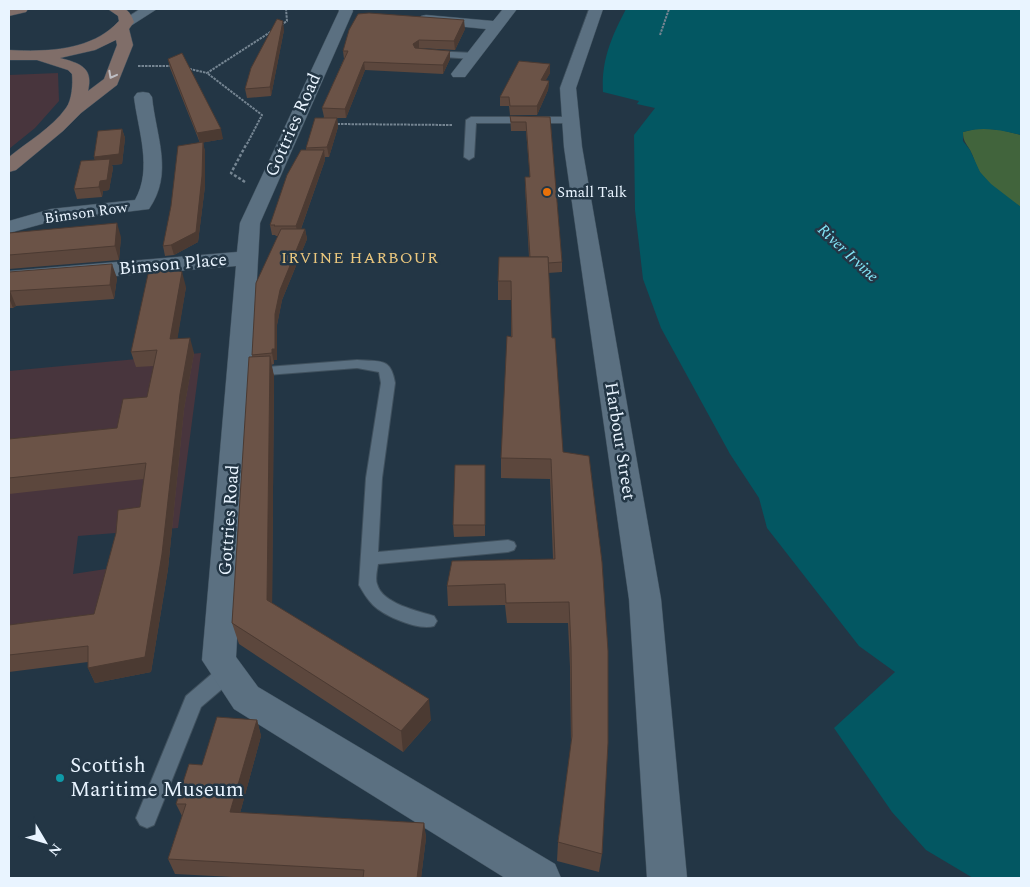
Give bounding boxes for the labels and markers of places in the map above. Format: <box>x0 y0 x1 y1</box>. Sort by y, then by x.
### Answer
place label: Small Talk <box>557 181 627 204</box>
marker: Small Talk <box>541 186 553 198</box>
place label: Scottish Maritime Museum <box>70 750 244 806</box>
marker: Scottish Maritime Museum <box>54 772 66 784</box>

